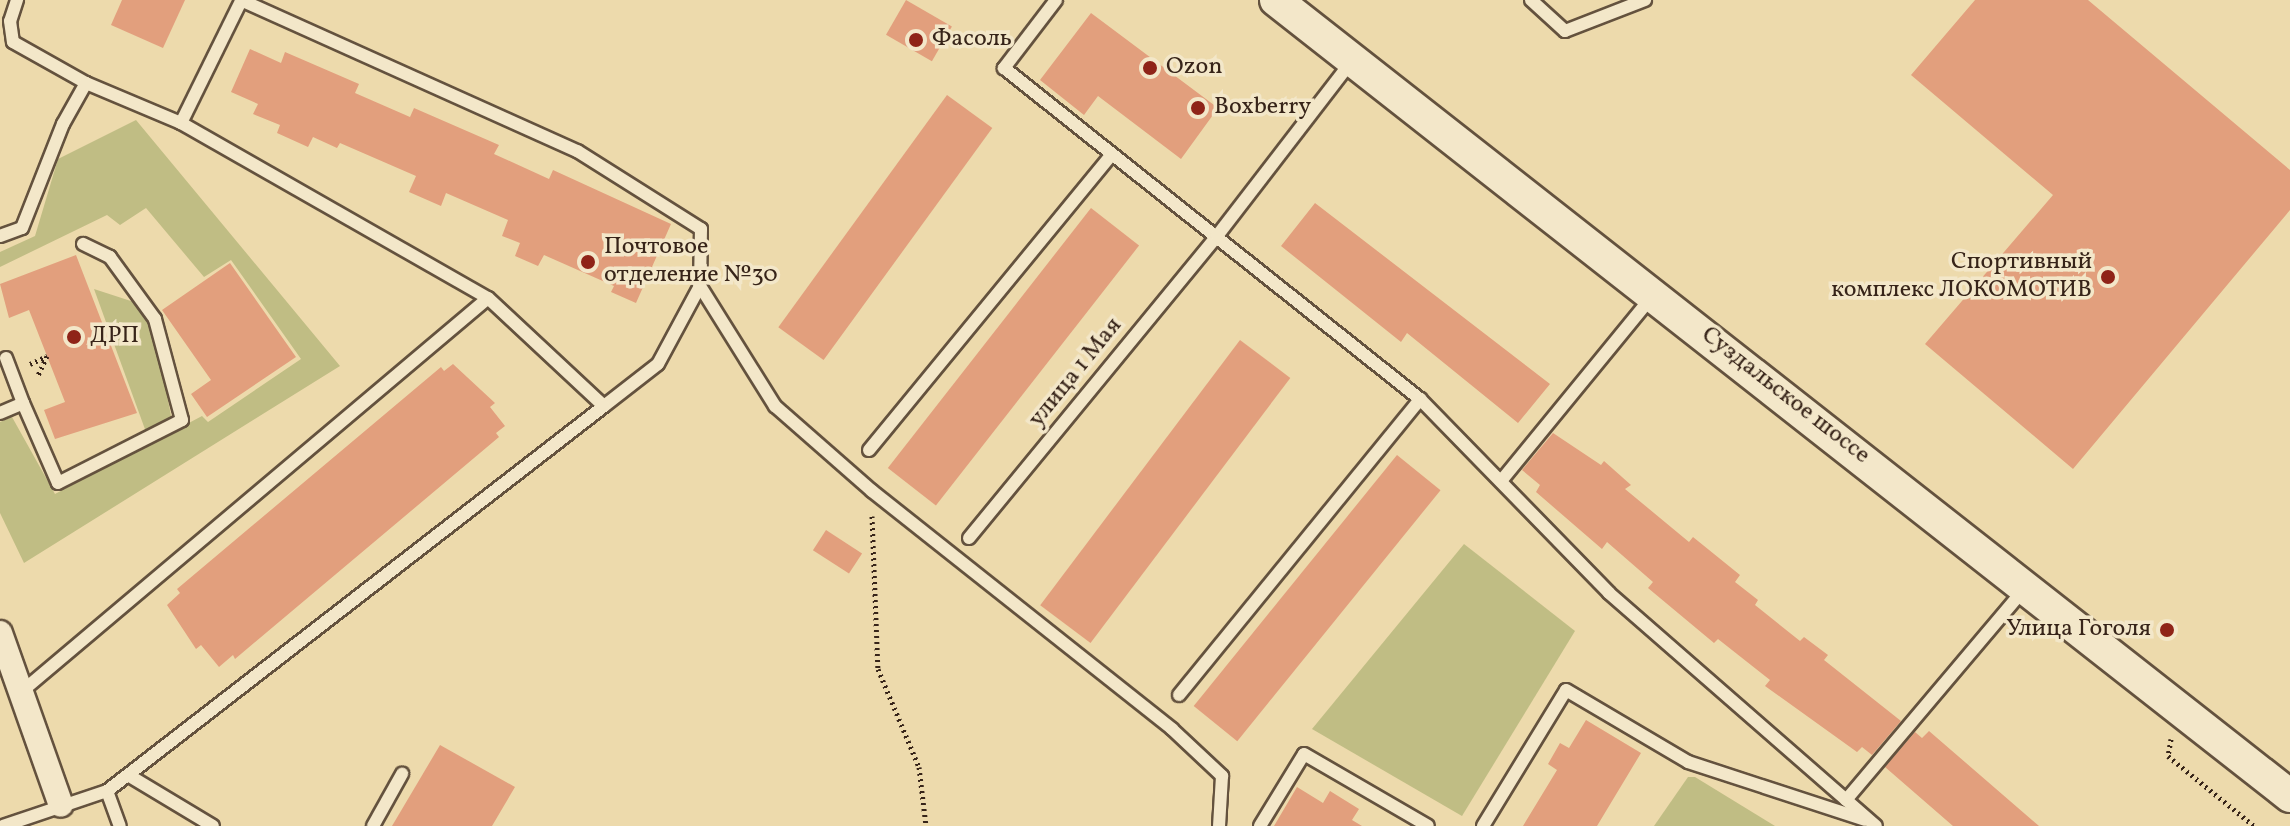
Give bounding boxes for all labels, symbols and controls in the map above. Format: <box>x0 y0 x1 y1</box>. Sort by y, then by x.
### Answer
place label: Фасоль <box>932 26 1012 54</box>
marker: Фасоль <box>907 31 925 49</box>
place label: Ozon <box>1166 54 1223 82</box>
marker: Ozon <box>1141 59 1159 77</box>
place label: Boxberry <box>1214 94 1311 122</box>
marker: Boxberry <box>1189 99 1207 117</box>
place label: Почтовое отделение №30 <box>604 234 778 290</box>
place label: Спортивный комплекс ЛОКОМОТИВ <box>1831 249 2092 305</box>
marker: Почтовое отделение №30 <box>579 253 597 271</box>
marker: Спортивный комплекс ЛОКОМОТИВ <box>2099 268 2117 286</box>
street label: улица 1 Мая <box>1023 312 1129 434</box>
street label: Суздальское шоссе <box>1695 321 1875 471</box>
place label: ДРП <box>90 323 139 351</box>
marker: ДРП <box>65 328 83 346</box>
place label: Улица Гоголя <box>2006 616 2151 644</box>
marker: Улица Гоголя <box>2158 621 2176 639</box>

